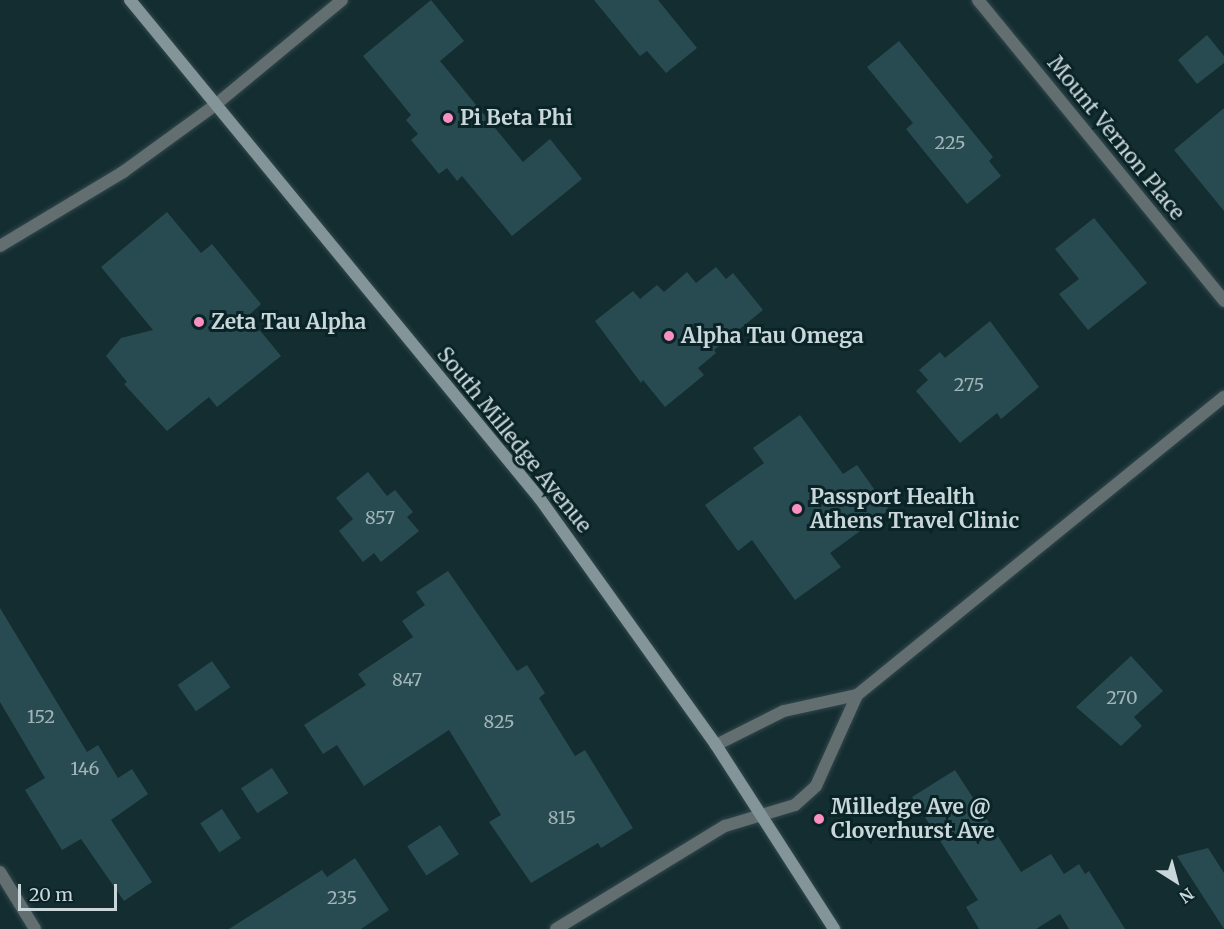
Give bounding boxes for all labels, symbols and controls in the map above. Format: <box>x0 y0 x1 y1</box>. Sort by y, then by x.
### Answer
street label: Mount Vernon Place <box>1042 51 1190 225</box>
place label: Pi Beta Phi <box>460 105 573 131</box>
marker: Pi Beta Phi <box>441 111 455 125</box>
house number: 225 <box>935 132 965 154</box>
place label: Zeta Tau Alpha <box>211 309 366 335</box>
marker: Zeta Tau Alpha <box>192 315 206 329</box>
place label: Alpha Tau Omega <box>681 323 864 349</box>
marker: Alpha Tau Omega <box>662 329 676 343</box>
street label: South Milledge Avenue <box>431 342 597 538</box>
house number: 275 <box>954 374 984 396</box>
place label: Passport Health Athens Travel Clinic <box>810 484 1019 534</box>
marker: Passport Health Athens Travel Clinic <box>788 500 806 518</box>
house number: 857 <box>365 507 395 529</box>
house number: 847 <box>392 669 422 691</box>
house number: 270 <box>1106 687 1138 709</box>
house number: 152 <box>27 706 55 728</box>
house number: 825 <box>484 711 514 733</box>
house number: 146 <box>71 758 99 780</box>
place label: Milledge Ave @ Cloverhurst Ave <box>831 794 995 844</box>
house number: 815 <box>548 807 576 829</box>
marker: Milledge Ave @ Cloverhurst Ave <box>812 812 826 826</box>
north arrow <box>1146 851 1206 911</box>
scale bar <box>21 872 120 910</box>
text: 20 m <box>29 883 73 906</box>
text: N <box>1176 884 1198 907</box>
house number: 235 <box>327 887 357 909</box>

